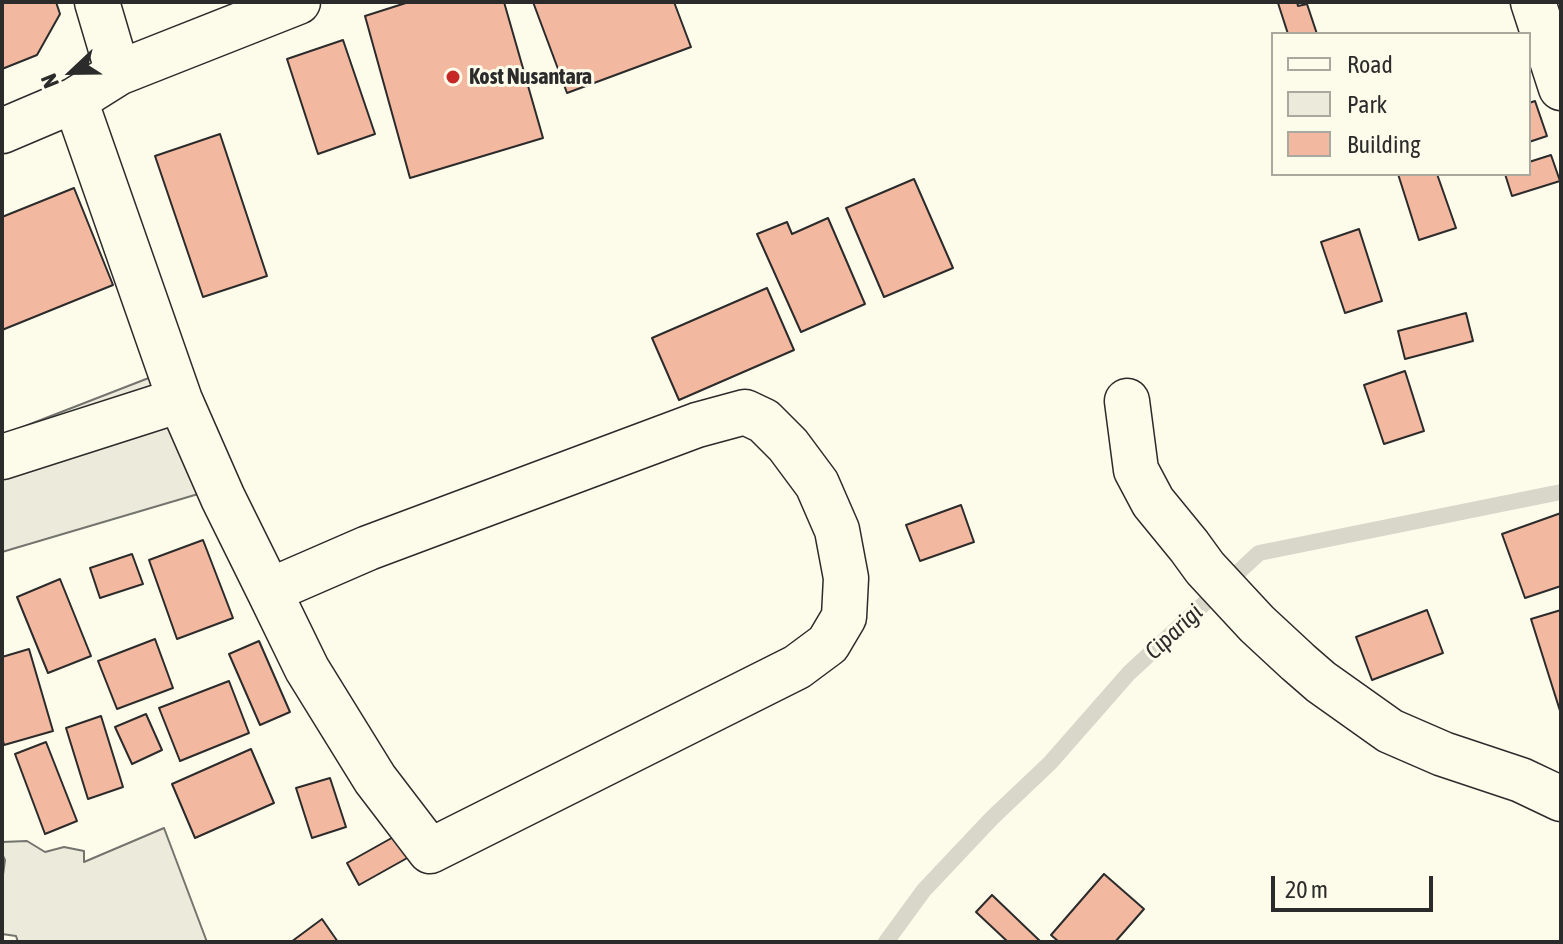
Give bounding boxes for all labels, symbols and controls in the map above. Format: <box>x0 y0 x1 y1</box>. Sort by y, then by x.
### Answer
north arrow <box>32 32 112 112</box>
legend <box>1271 32 1531 176</box>
text: Road <box>1347 51 1393 78</box>
place label: Kost Nusantara <box>469 64 592 90</box>
marker: Kost Nusantara <box>444 68 462 86</box>
text: N <box>35 70 64 92</box>
text: Park <box>1347 91 1387 118</box>
text: Building <box>1347 131 1420 158</box>
water label: Ciparigi <box>1139 598 1209 666</box>
scale bar <box>1275 860 1437 910</box>
text: 20 m <box>1285 876 1328 903</box>

